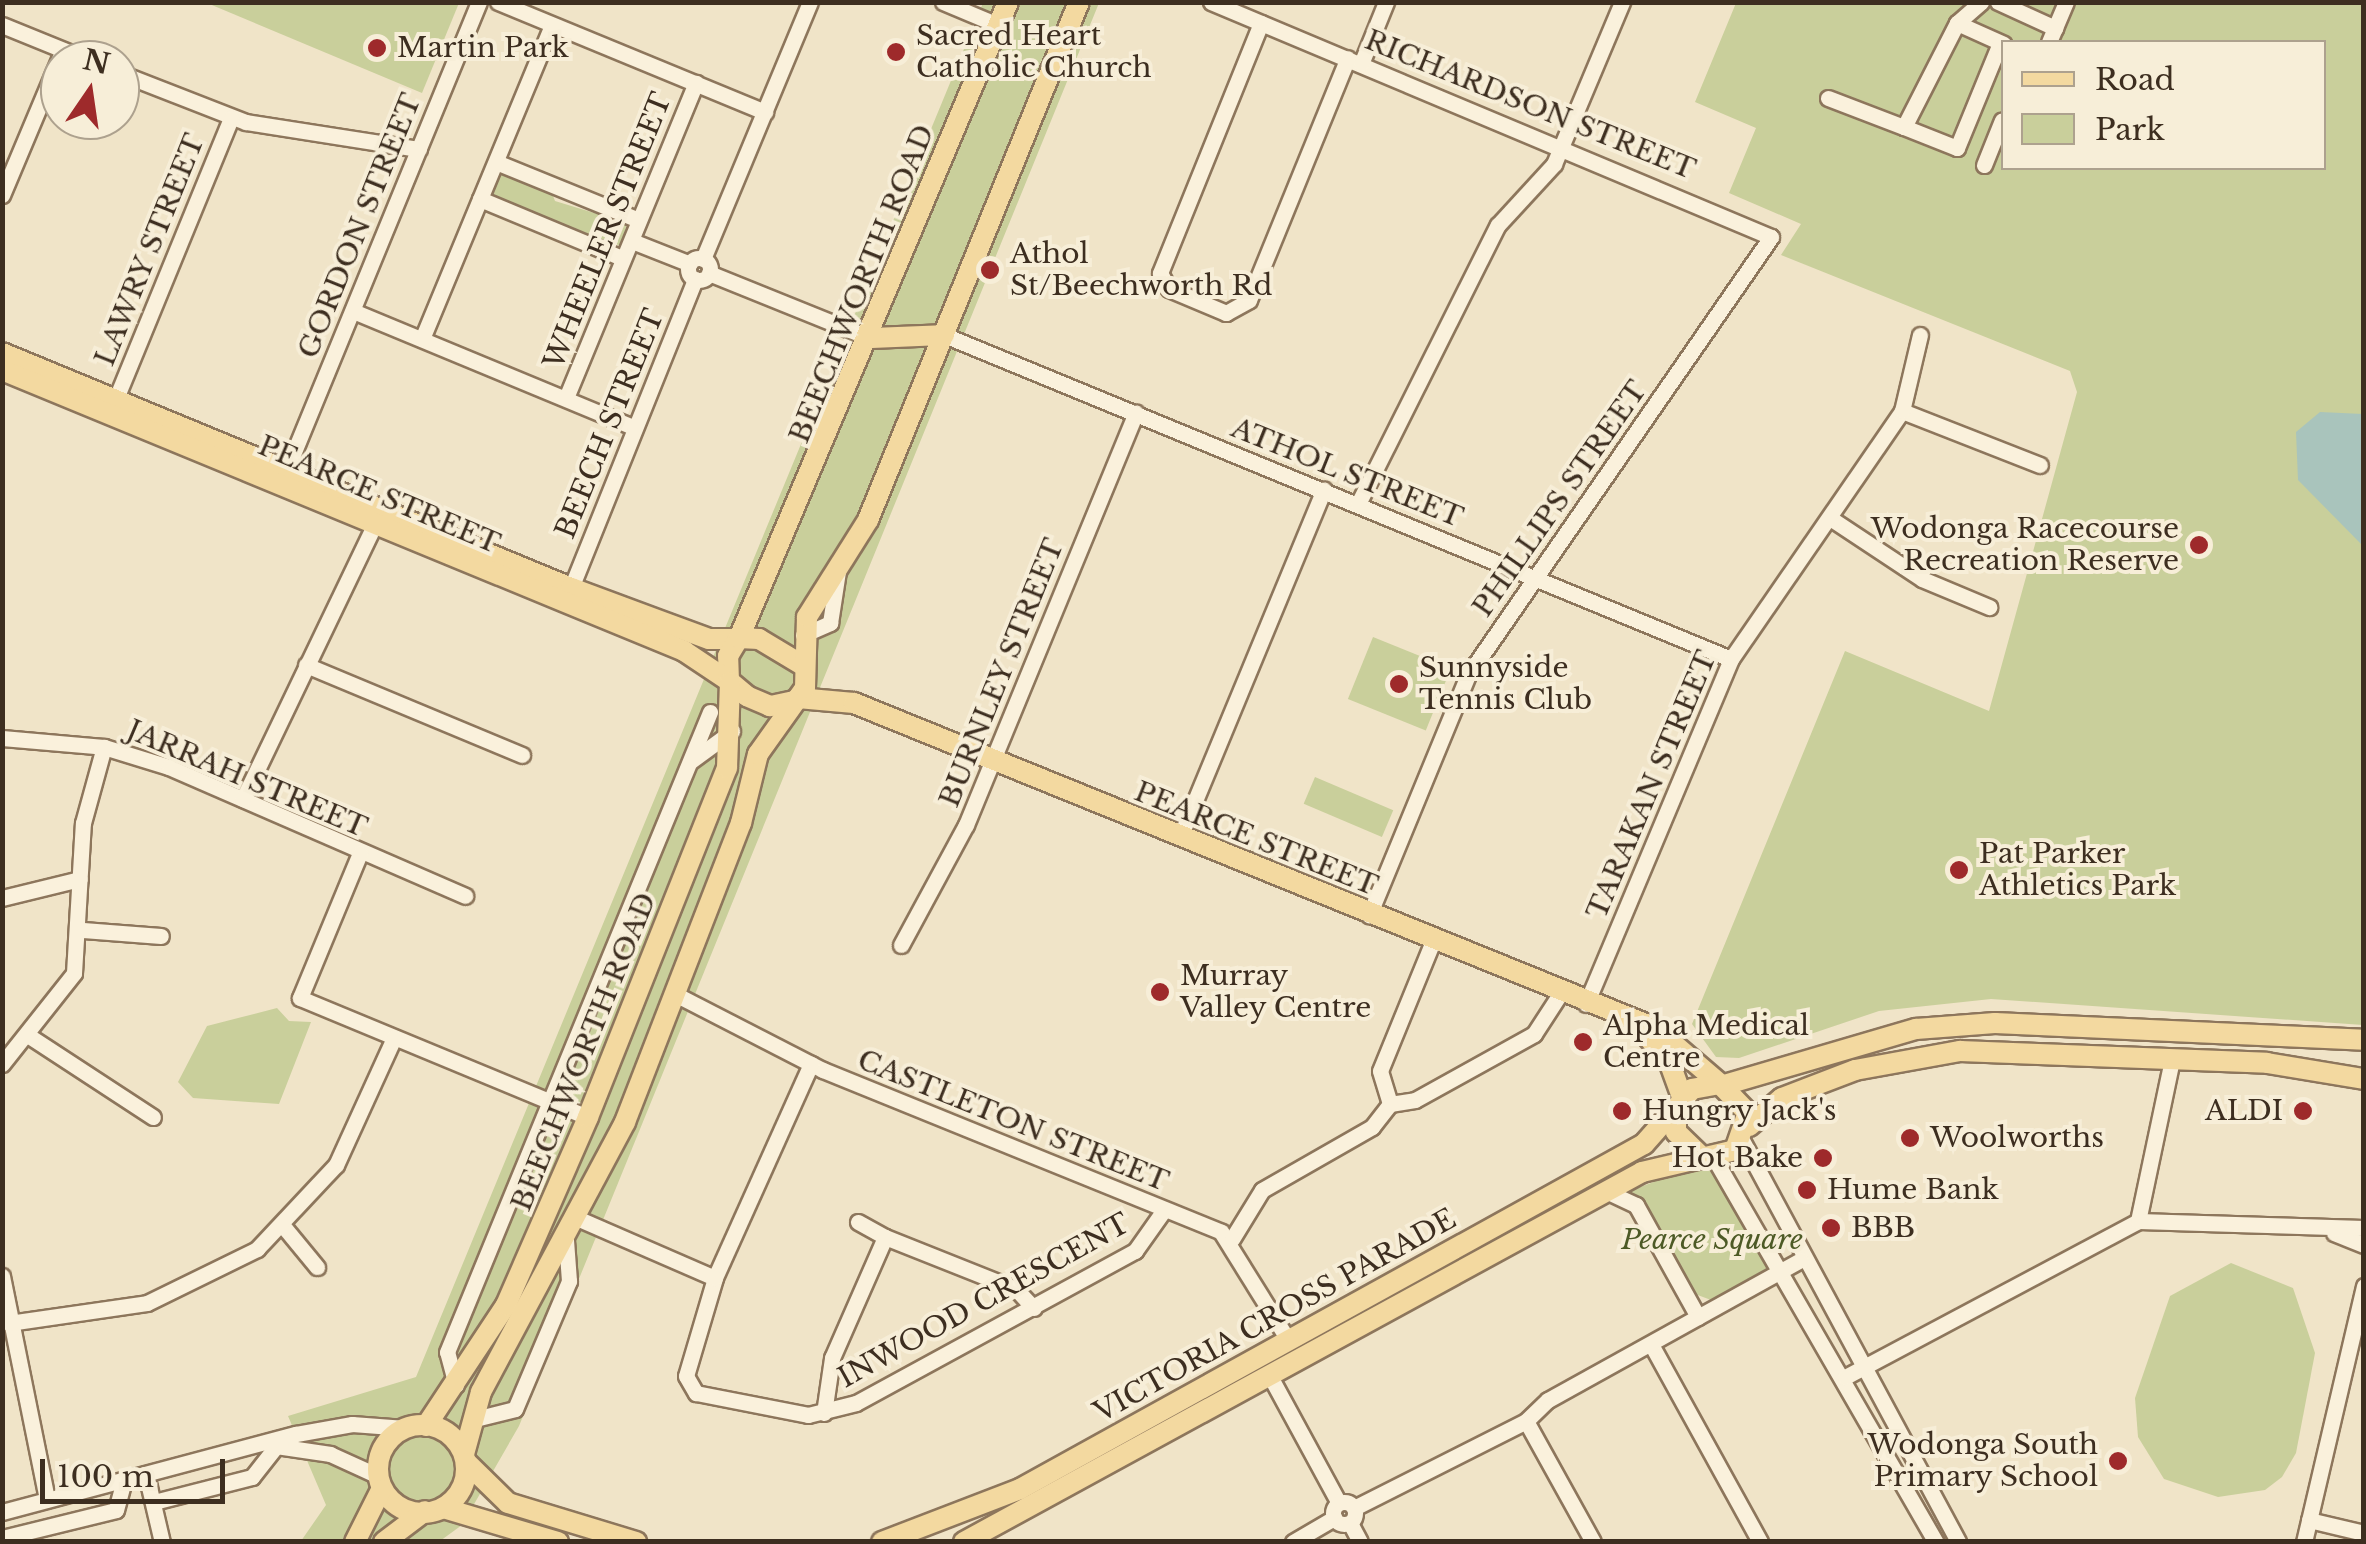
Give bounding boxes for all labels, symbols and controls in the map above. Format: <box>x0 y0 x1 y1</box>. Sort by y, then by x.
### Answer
place label: Sacred Heart Catholic Church <box>916 19 1152 85</box>
street label: RICHARDSON STREET <box>1360 23 1700 187</box>
place label: Martin Park <box>397 31 569 65</box>
marker: Martin Park <box>366 37 388 59</box>
north arrow <box>40 40 140 140</box>
legend <box>2001 40 2326 170</box>
marker: Sacred Heart Catholic Church <box>885 41 907 63</box>
text: N <box>80 42 113 82</box>
text: Road <box>2095 61 2175 98</box>
street label: WHEELER STREET <box>537 88 679 374</box>
street label: GORDON STREET <box>292 89 428 363</box>
text: Park <box>2095 111 2165 148</box>
street label: BEECHWORTH ROAD <box>783 120 941 448</box>
street label: LAWRY STREET <box>88 129 212 371</box>
place label: Athol St/Beechworth Rd <box>1010 237 1272 303</box>
marker: Athol St/Beechworth Rd <box>979 259 1001 281</box>
street label: BEECH STREET <box>549 305 671 543</box>
street label: PHILLIPS STREET <box>1466 375 1654 623</box>
street label: ATHOL STREET <box>1226 411 1468 535</box>
street label: PEARCE STREET <box>253 429 505 561</box>
place label: Wodonga Racecourse Recreation Reserve <box>1870 512 2179 578</box>
street label: BURNLEY STREET <box>933 533 1071 813</box>
marker: Wodonga Racecourse Recreation Reserve <box>2188 534 2210 556</box>
street label: TARAKAN STREET <box>1580 646 1724 924</box>
place label: Sunnyside Tennis Club <box>1419 651 1592 717</box>
marker: Sunnyside Tennis Club <box>1388 673 1410 695</box>
street label: JARRAH STREET <box>122 713 372 845</box>
street label: PEARCE STREET <box>1130 775 1382 903</box>
place label: Pat Parker Athletics Park <box>1979 837 2176 903</box>
marker: Pat Parker Athletics Park <box>1948 859 1970 881</box>
street label: BEECHWORTH ROAD <box>505 888 663 1216</box>
place label: Murray Valley Centre <box>1180 959 1372 1025</box>
marker: Murray Valley Centre <box>1149 981 1171 1003</box>
place label: Alpha Medical Centre <box>1603 1009 1809 1075</box>
marker: Alpha Medical Centre <box>1572 1031 1594 1053</box>
street label: CASTLETON STREET <box>853 1043 1173 1199</box>
place label: Hungry Jack's <box>1642 1094 1837 1128</box>
place label: ALDI <box>2205 1094 2283 1128</box>
marker: Hungry Jack's <box>1611 1100 1633 1122</box>
marker: ALDI <box>2292 1100 2314 1122</box>
place label: Woolworths <box>1930 1121 2104 1155</box>
marker: Woolworths <box>1899 1127 1921 1149</box>
place label: Hot Bake <box>1672 1141 1803 1175</box>
marker: Hot Bake <box>1812 1147 1834 1169</box>
place label: Hume Bank <box>1827 1173 1999 1207</box>
marker: Hume Bank <box>1796 1179 1818 1201</box>
street label: VICTORIA CROSS PARADE <box>1088 1202 1462 1430</box>
street label: INWOOD CRESCENT <box>832 1207 1136 1395</box>
place label: BBB <box>1851 1211 1915 1245</box>
marker: BBB <box>1820 1217 1842 1239</box>
park label: Pearce Square <box>1621 1223 1803 1257</box>
place label: Wodonga South Primary School <box>1867 1428 2098 1494</box>
scale bar <box>45 1439 230 1501</box>
marker: Wodonga South Primary School <box>2107 1450 2129 1472</box>
text: 100 m <box>57 1458 154 1495</box>

